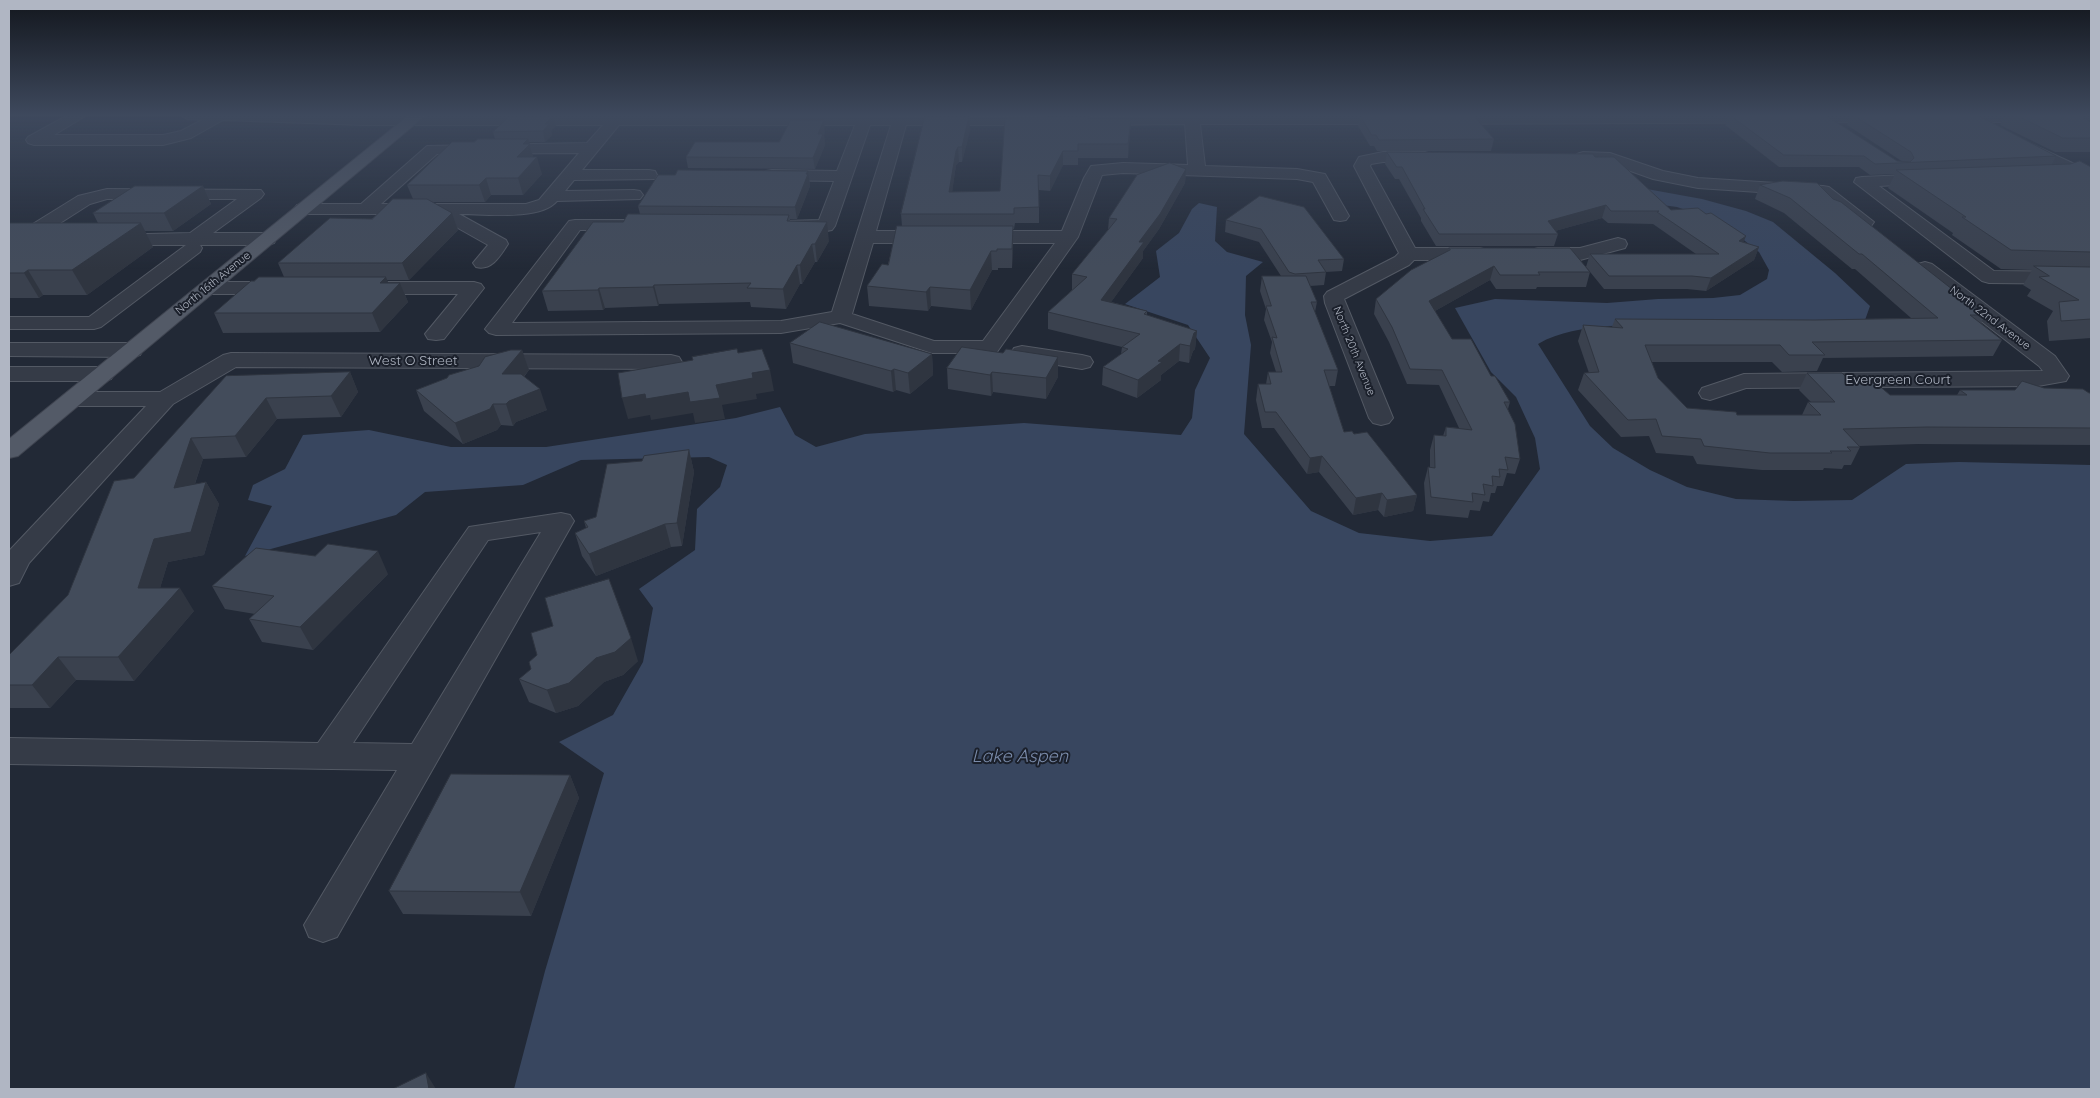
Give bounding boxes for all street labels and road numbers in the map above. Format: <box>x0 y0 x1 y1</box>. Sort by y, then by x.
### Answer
street label: North 16th Avenue <box>173 249 253 317</box>
street label: North 22nd Avenue <box>1947 283 2033 353</box>
street label: North 20th Avenue <box>1330 304 1378 398</box>
street label: West O Street <box>368 353 458 369</box>
street label: Evergreen Court <box>1845 372 1951 388</box>

